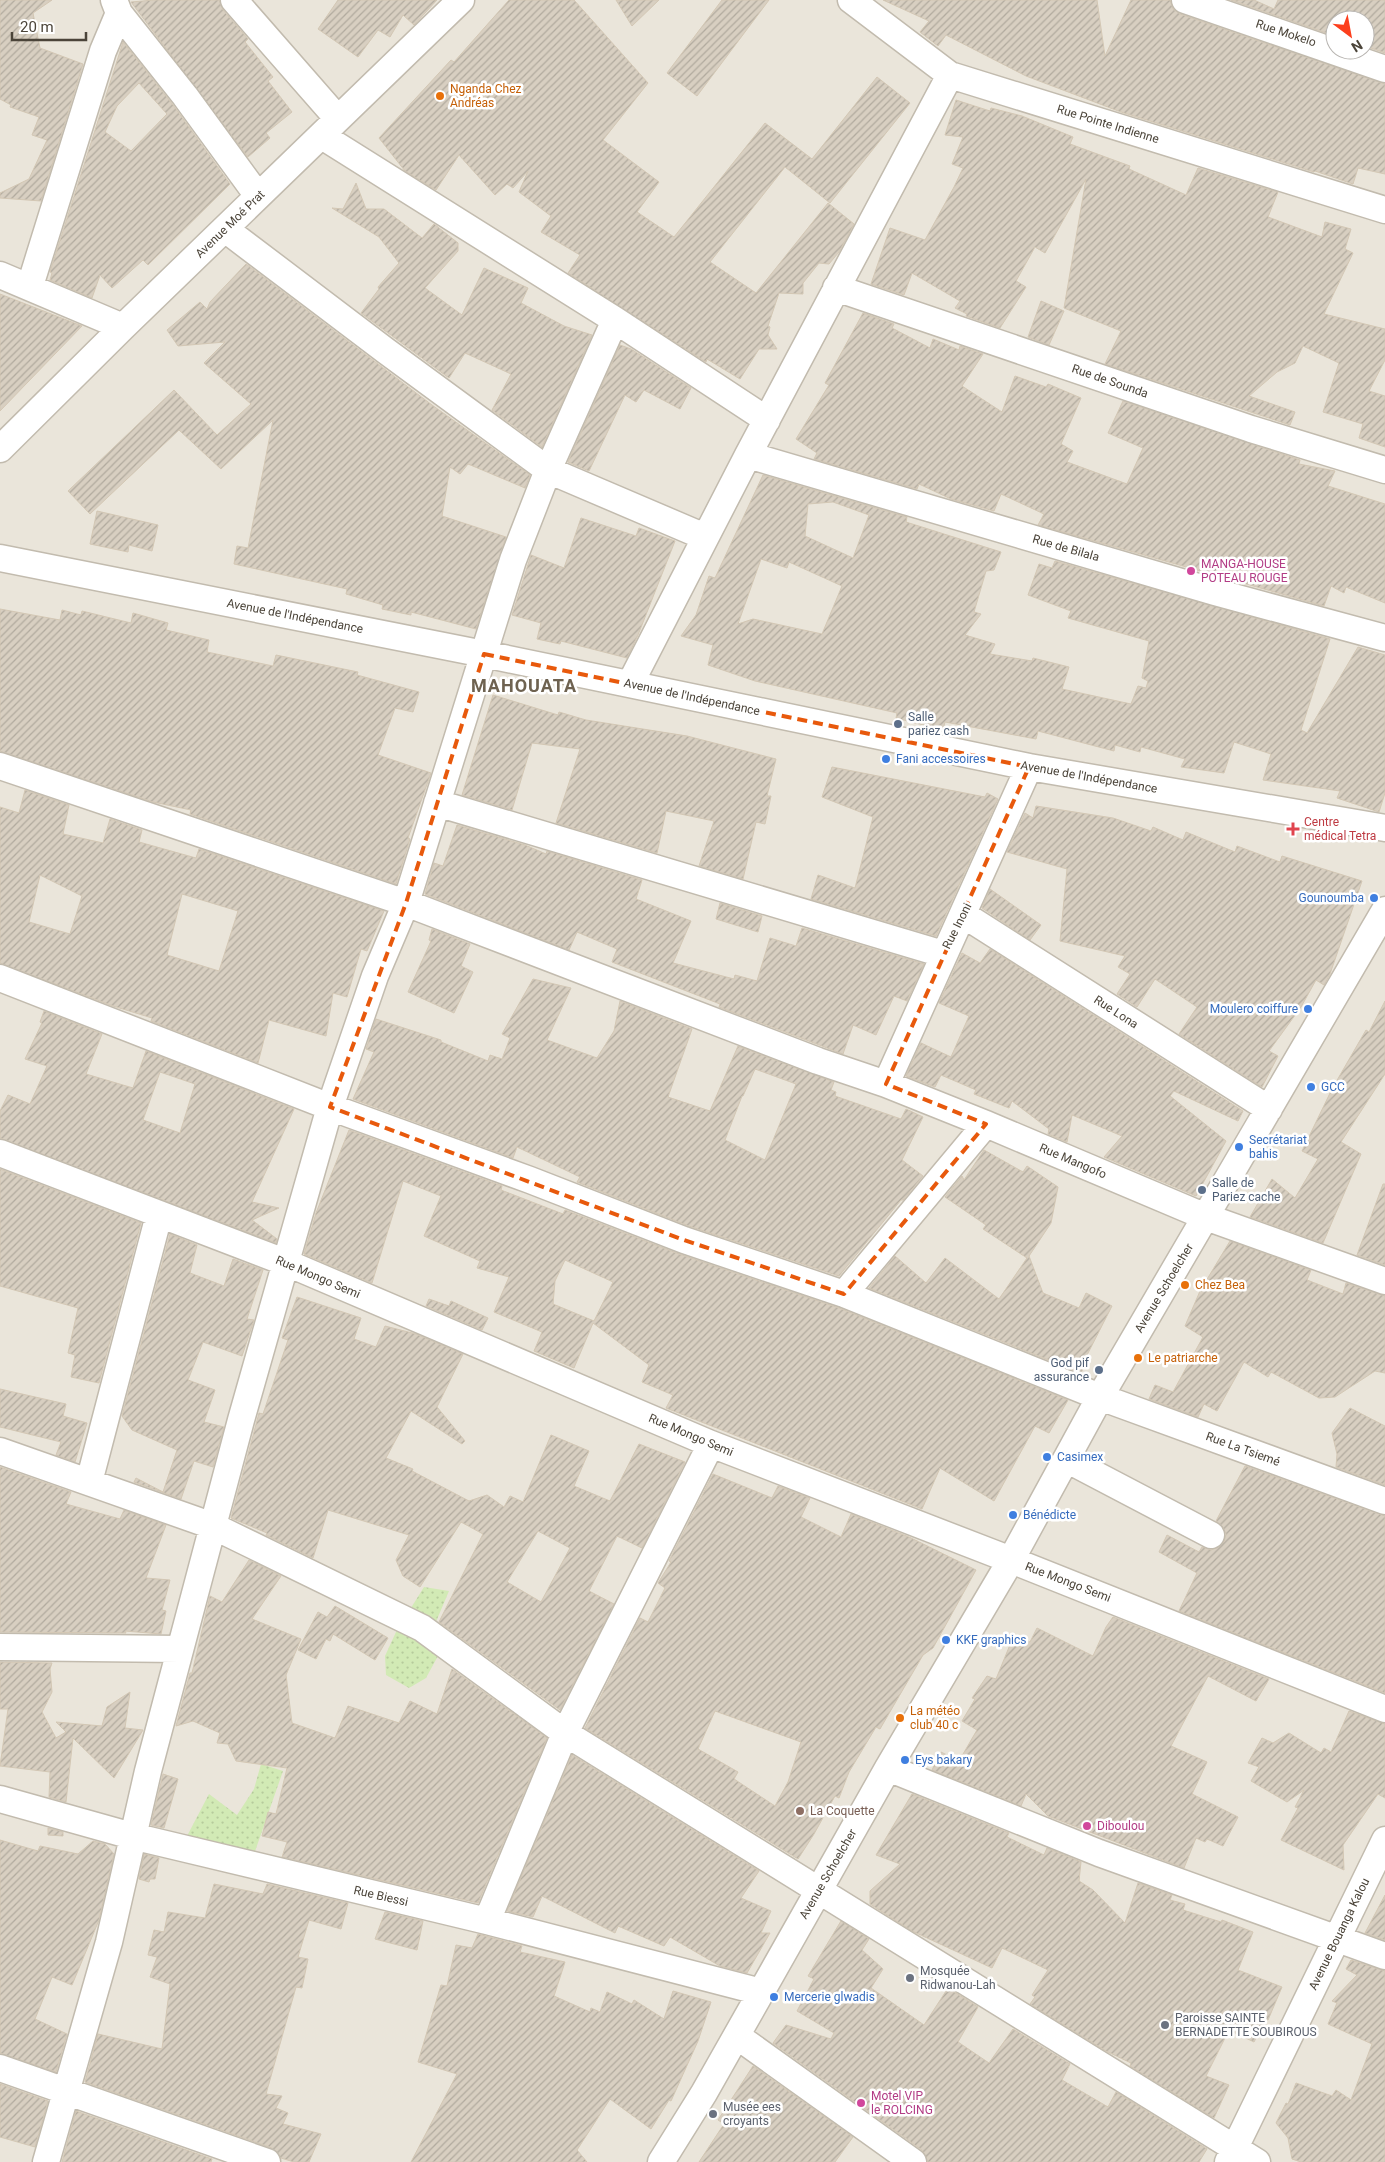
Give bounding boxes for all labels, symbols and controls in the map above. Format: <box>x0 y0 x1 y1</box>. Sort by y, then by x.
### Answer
scale bar <box>12 10 86 42</box>
north arrow <box>1325 10 1375 60</box>
street label: Rue Mokelo <box>1254 17 1318 49</box>
text: 20 m <box>20 18 54 36</box>
text: N <box>1348 37 1365 55</box>
place label: Nganda Chez Andréas <box>450 82 522 110</box>
marker: Nganda Chez Andréas <box>434 90 446 102</box>
street label: Rue Pointe Indienne <box>1055 102 1161 146</box>
street label: Avenue Moé Prat <box>193 187 268 261</box>
street label: Rue de Sounda <box>1070 361 1150 401</box>
street label: Rue de Bilala <box>1031 532 1101 564</box>
place label: MANGA-HOUSE POTEAU ROUGE <box>1201 557 1288 585</box>
marker: MANGA-HOUSE POTEAU ROUGE <box>1185 565 1197 577</box>
street label: Avenue de l'Indépendance <box>226 596 364 636</box>
district label: MAHOUATA <box>471 675 577 696</box>
street label: Avenue de l'Indépendance <box>623 676 761 718</box>
place label: Salle pariez cash <box>908 710 969 738</box>
marker: Salle pariez cash <box>892 718 904 730</box>
place label: Fani accessoires <box>896 752 986 766</box>
marker: Fani accessoires <box>880 753 892 765</box>
street label: Avenue de l'Indépendance <box>1020 758 1158 796</box>
place label: Centre médical Tetra <box>1304 815 1376 843</box>
marker: Centre médical Tetra <box>1286 822 1300 836</box>
place label: Gounoumba <box>1298 891 1364 905</box>
marker: Gounoumba <box>1368 892 1380 904</box>
street label: Rue Inoni <box>939 901 975 951</box>
street label: Rue Lona <box>1091 993 1141 1031</box>
place label: Moulero coiffure <box>1210 1002 1298 1016</box>
marker: Moulero coiffure <box>1302 1003 1314 1015</box>
place label: GCC <box>1321 1080 1345 1094</box>
marker: GCC <box>1305 1081 1317 1093</box>
place label: Secrétariat bahis <box>1249 1133 1307 1161</box>
street label: Rue Mangofo <box>1037 1141 1109 1181</box>
marker: Secrétariat bahis <box>1233 1141 1245 1153</box>
place label: Salle de Pariez cache <box>1212 1176 1280 1204</box>
marker: Salle de Pariez cache <box>1196 1184 1208 1196</box>
street label: Avenue Schoelcher <box>1132 1241 1196 1335</box>
street label: Rue Mongo Semi <box>273 1253 363 1301</box>
place label: Chez Bea <box>1195 1278 1245 1292</box>
marker: Chez Bea <box>1179 1279 1191 1291</box>
place label: Le patriarche <box>1148 1351 1218 1365</box>
marker: Le patriarche <box>1132 1352 1144 1364</box>
place label: God pif assurance <box>1034 1356 1090 1384</box>
marker: God pif assurance <box>1093 1364 1105 1376</box>
street label: Rue Mongo Semi <box>646 1411 736 1459</box>
street label: Rue La Tsiemé <box>1204 1429 1282 1469</box>
place label: Casimex <box>1057 1450 1103 1464</box>
marker: Casimex <box>1041 1451 1053 1463</box>
place label: Bénédicte <box>1023 1508 1076 1522</box>
marker: Bénédicte <box>1007 1509 1019 1521</box>
street label: Rue Mongo Semi <box>1023 1559 1113 1605</box>
place label: KKF graphics <box>956 1633 1027 1647</box>
marker: KKF graphics <box>940 1634 952 1646</box>
place label: La météo club 40 c <box>910 1704 960 1732</box>
marker: La météo club 40 c <box>894 1712 906 1724</box>
place label: Eys bakary <box>915 1753 973 1767</box>
marker: Eys bakary <box>899 1754 911 1766</box>
place label: La Coquette <box>810 1804 875 1818</box>
marker: La Coquette <box>794 1805 806 1817</box>
place label: Diboulou <box>1097 1819 1144 1833</box>
marker: Diboulou <box>1081 1820 1093 1832</box>
street label: Avenue Schoelcher <box>797 1826 859 1922</box>
street label: Avenue Bouanga Kalou <box>1306 1876 1372 1992</box>
street label: Rue Biessi <box>352 1883 410 1909</box>
place label: Mosquée Ridwanou-Lah <box>920 1964 996 1992</box>
marker: Mosquée Ridwanou-Lah <box>904 1972 916 1984</box>
place label: Mercerie glwadis <box>784 1990 875 2004</box>
marker: Mercerie glwadis <box>768 1991 780 2003</box>
place label: Paroisse SAINTE BERNADETTE SOUBIROUS <box>1175 2011 1317 2039</box>
marker: Paroisse SAINTE BERNADETTE SOUBIROUS <box>1159 2019 1171 2031</box>
place label: Motel VIP le ROLCING <box>871 2089 933 2117</box>
marker: Motel VIP le ROLCING <box>855 2097 867 2109</box>
place label: Musée ees croyants <box>723 2100 781 2128</box>
marker: Musée ees croyants <box>707 2108 719 2120</box>

